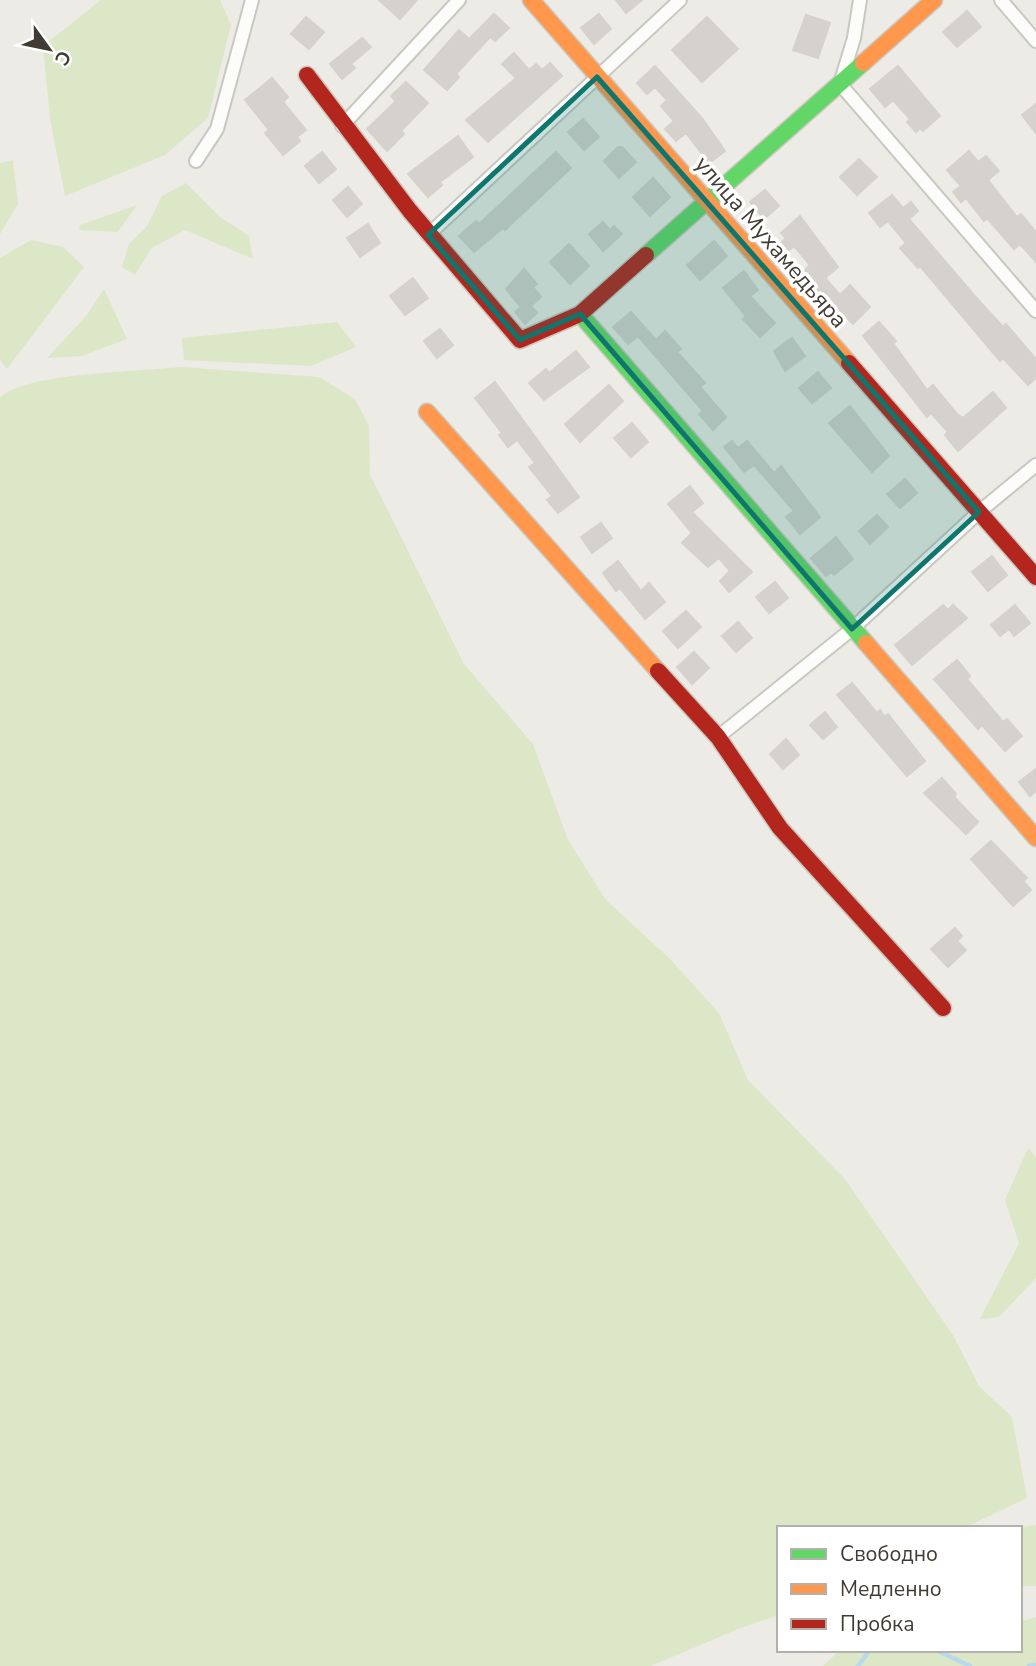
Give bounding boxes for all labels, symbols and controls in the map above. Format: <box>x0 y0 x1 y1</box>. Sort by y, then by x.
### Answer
north arrow <box>14 14 84 84</box>
text: С <box>48 45 77 70</box>
street label: улица Мухамедьяра <box>688 149 854 335</box>
legend <box>777 1526 1022 1652</box>
text: Свободно <box>840 1540 938 1568</box>
text: Медленно <box>840 1575 942 1603</box>
text: Пробка <box>840 1610 914 1638</box>

